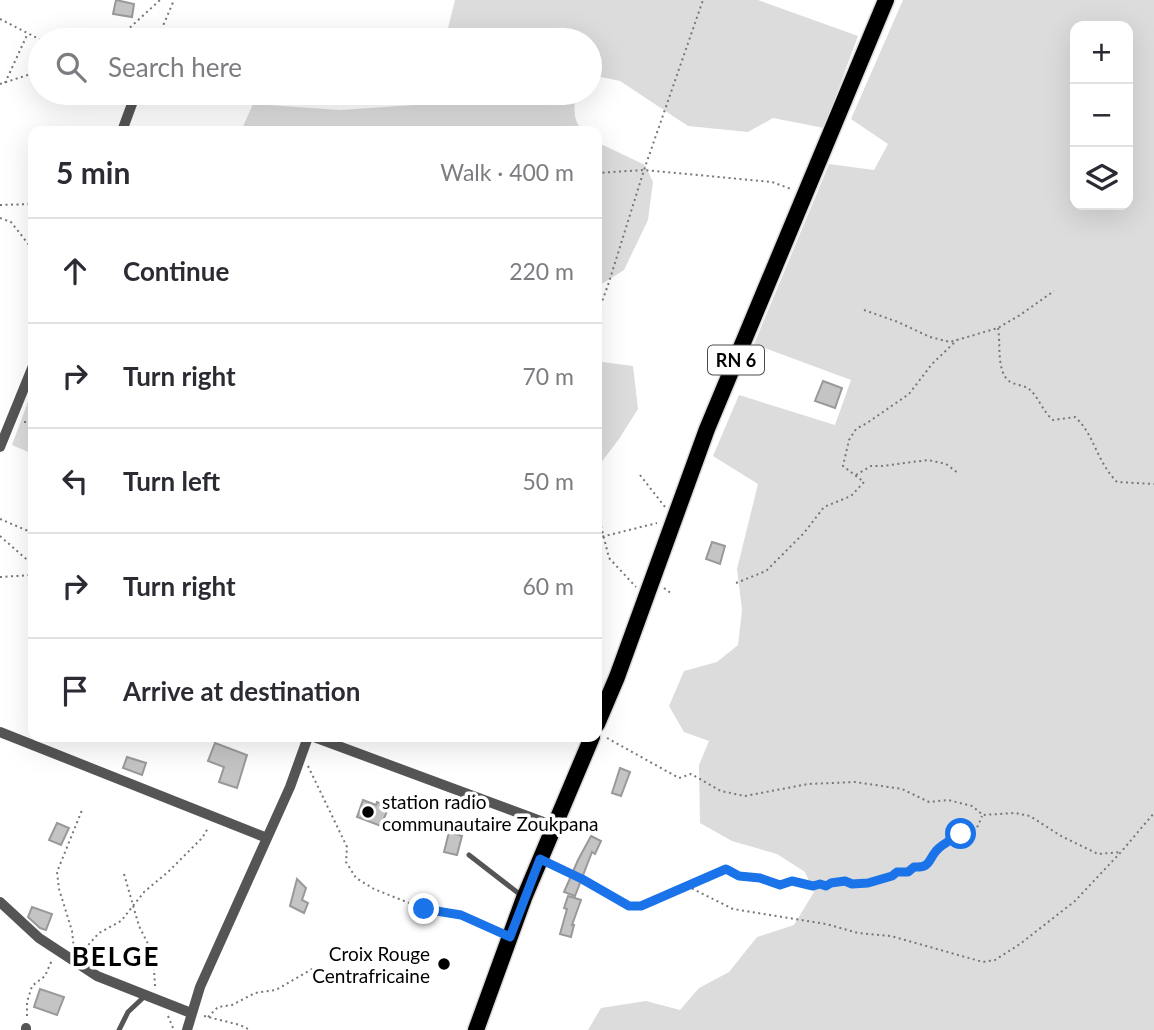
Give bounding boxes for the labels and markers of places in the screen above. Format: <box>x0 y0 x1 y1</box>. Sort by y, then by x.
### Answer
place label: station radio communautaire Zoukpana <box>382 790 599 835</box>
marker: station radio communautaire Zoukpana <box>360 804 376 820</box>
place label: Croix Rouge Centrafricaine <box>312 942 430 987</box>
marker: Croix Rouge Centrafricaine <box>436 956 452 972</box>

